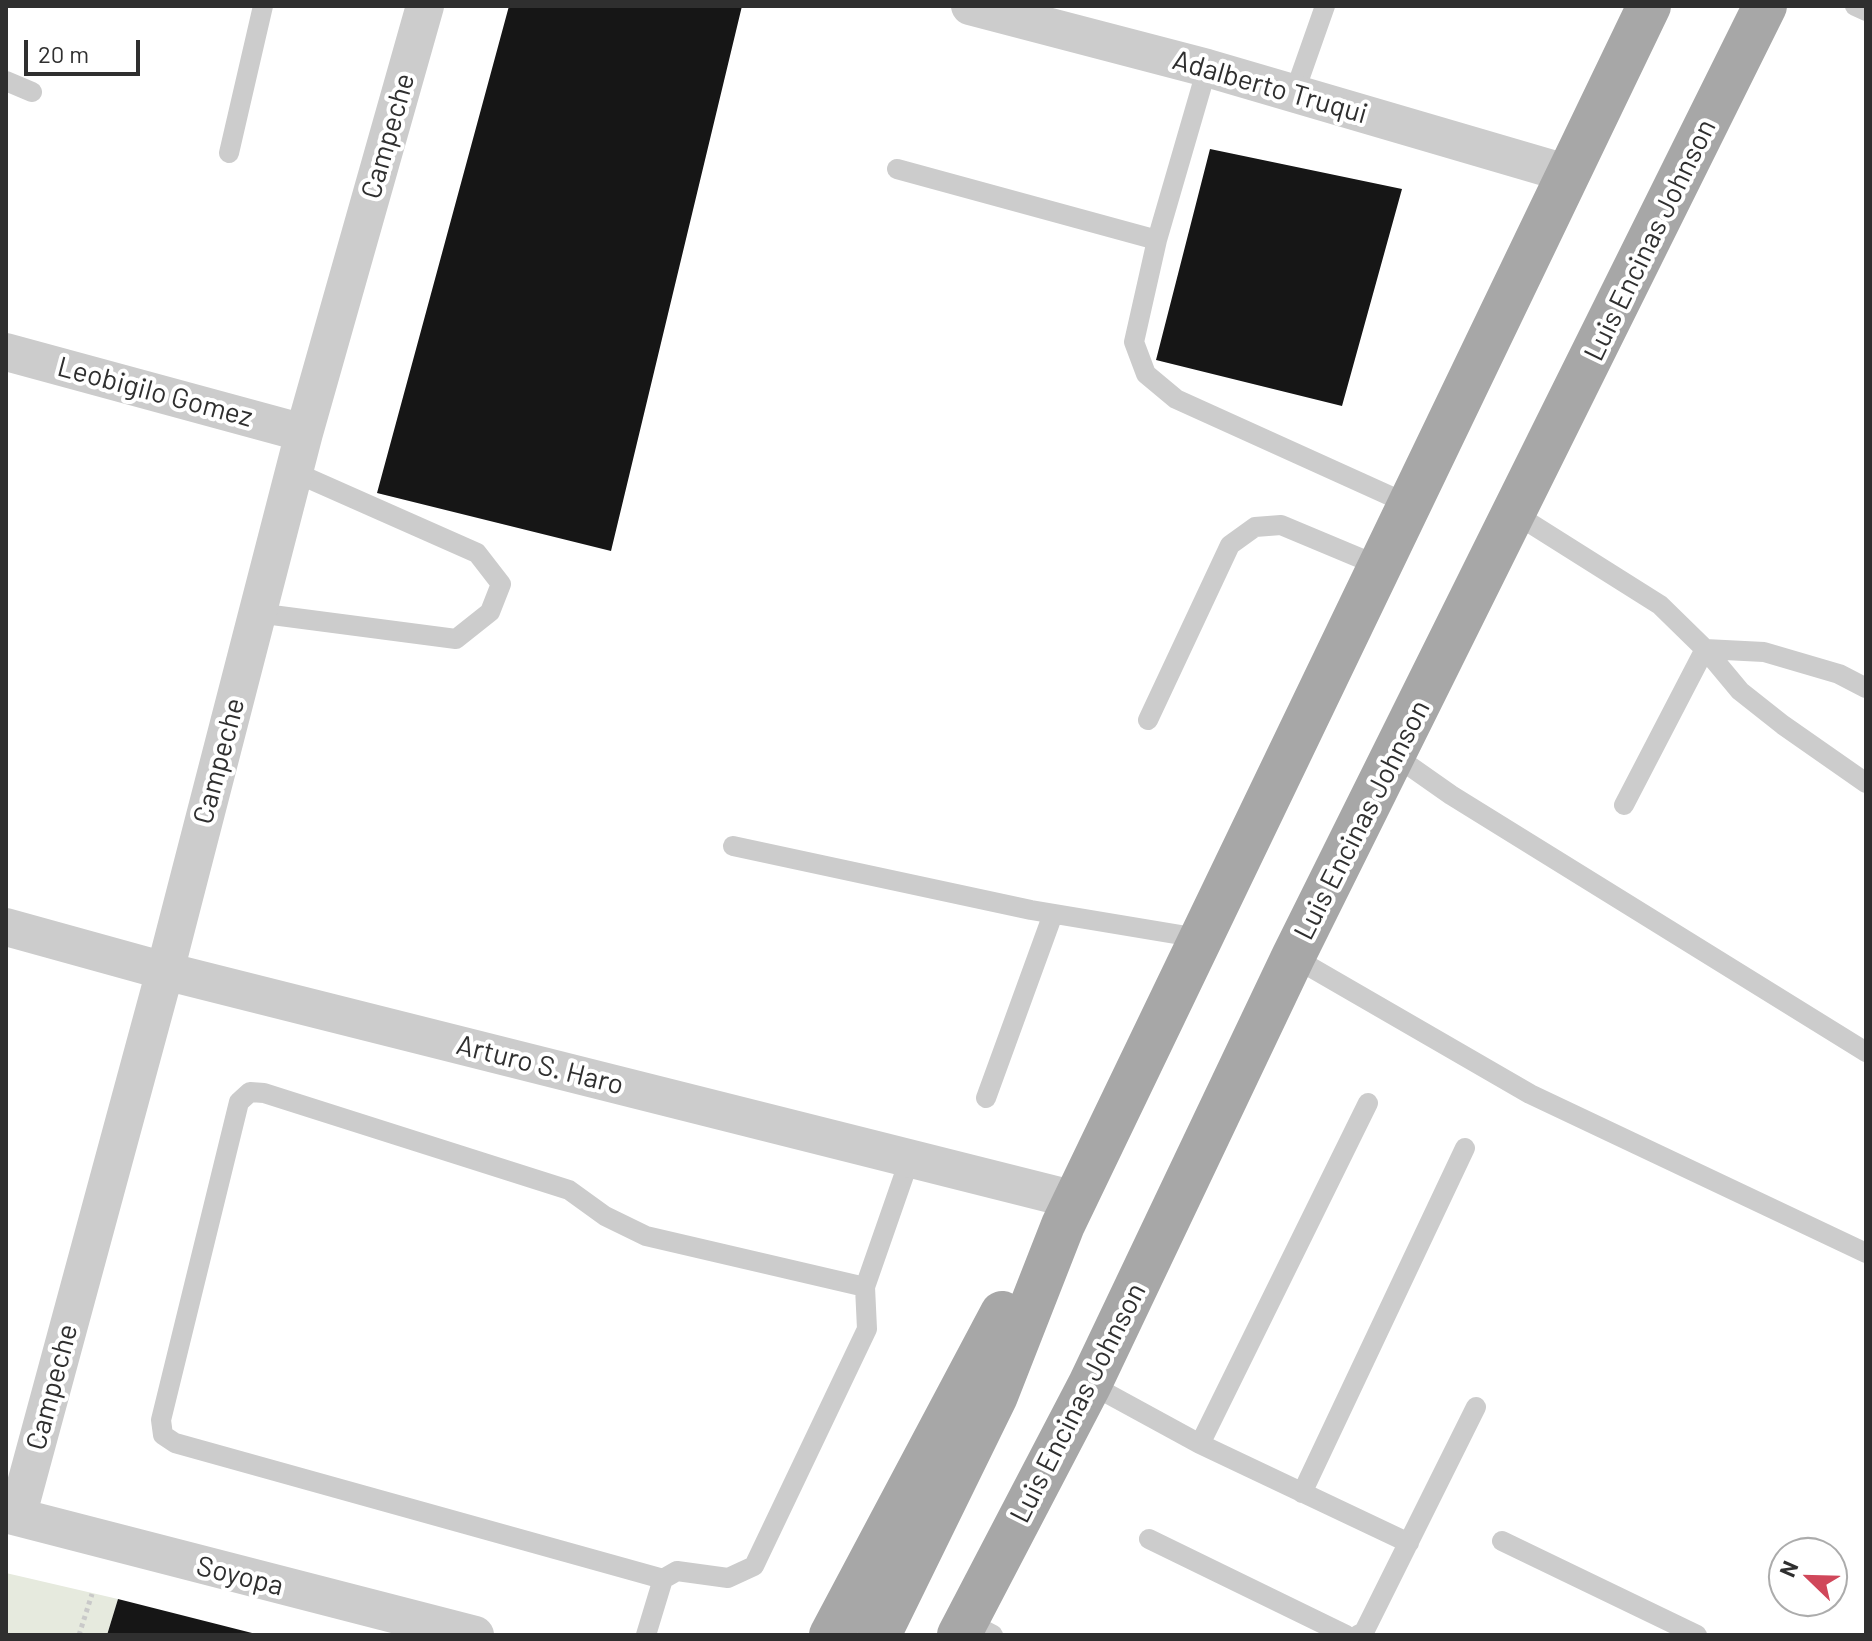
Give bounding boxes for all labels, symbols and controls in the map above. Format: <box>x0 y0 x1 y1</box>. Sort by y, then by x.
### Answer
scale bar <box>28 24 144 74</box>
text: 20 m <box>38 39 89 68</box>
street label: Adalberto Truqui <box>1169 43 1371 131</box>
street label: Campeche <box>354 69 422 203</box>
street label: Luis Encinas Johnson <box>1577 114 1723 366</box>
street label: Leobigilo Gomez <box>54 350 256 434</box>
street label: Campeche <box>186 694 252 828</box>
street label: Luis Encinas Johnson <box>1287 695 1437 945</box>
street label: Arturo S. Haro <box>453 1028 627 1102</box>
street label: Luis Encinas Johnson <box>1003 1278 1153 1528</box>
street label: Campeche <box>19 1320 85 1454</box>
north arrow <box>1768 1537 1848 1617</box>
street label: Soyopa <box>193 1549 287 1603</box>
text: N <box>1773 1557 1803 1580</box>

